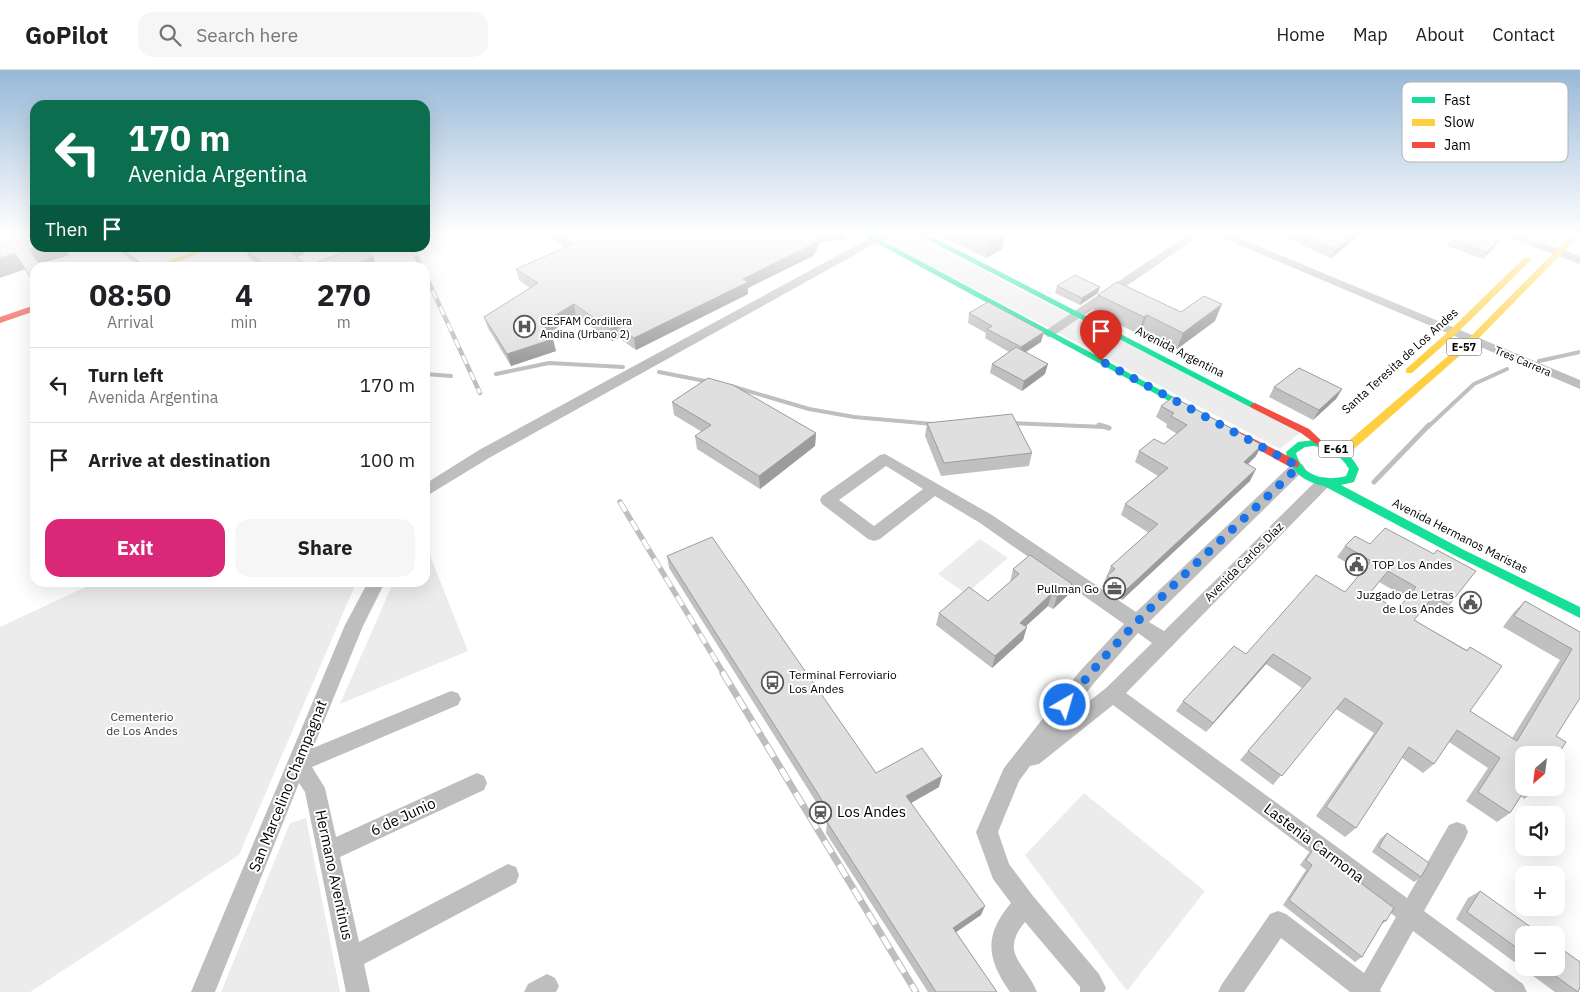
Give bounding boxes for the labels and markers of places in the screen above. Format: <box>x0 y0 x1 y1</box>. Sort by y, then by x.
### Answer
pin <box>1080 310 1122 361</box>
place label: CESFAM Cordillera Andina (Urbano 2) <box>540 314 632 341</box>
hospital icon: CESFAM Cordillera Andina (Urbano 2) <box>512 315 536 339</box>
public building icon: TOP Los Andes <box>1344 553 1368 577</box>
place label: TOP Los Andes <box>1372 557 1453 572</box>
office icon: Pullman Go <box>1103 577 1127 601</box>
place label: Pullman Go <box>1037 581 1099 596</box>
place label: Juzgado de Letras de Los Andes <box>1357 587 1454 616</box>
public building icon: Juzgado de Letras de Los Andes <box>1458 590 1482 614</box>
place label: Terminal Ferroviario Los Andes <box>789 667 897 696</box>
bus stop icon: Terminal Ferroviario Los Andes <box>761 670 785 694</box>
station icon: Los Andes <box>809 800 833 824</box>
place label: Los Andes <box>837 802 906 821</box>

